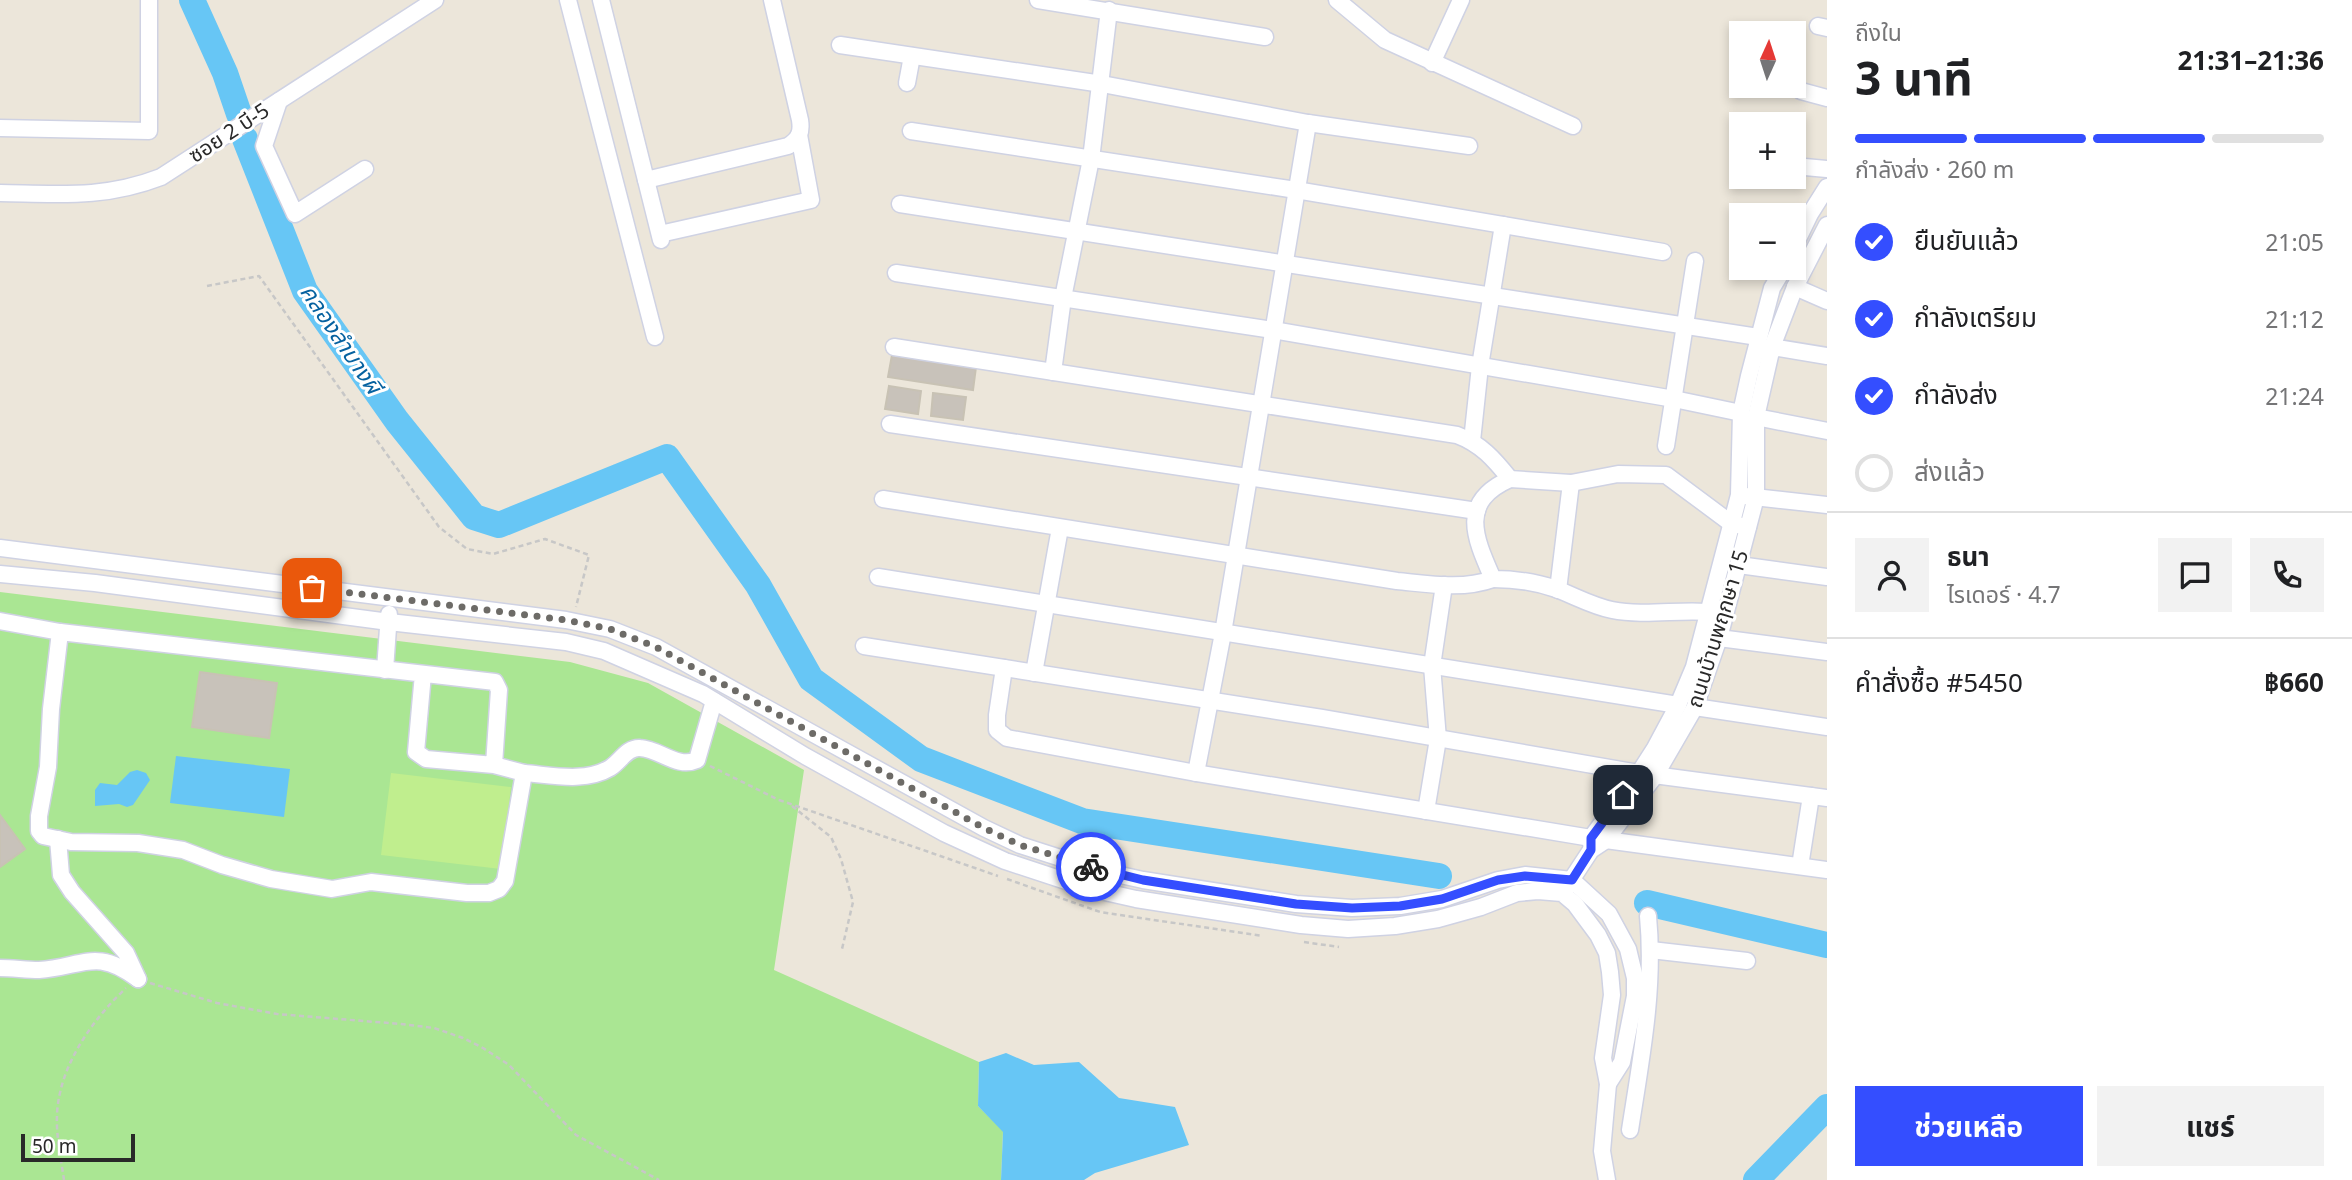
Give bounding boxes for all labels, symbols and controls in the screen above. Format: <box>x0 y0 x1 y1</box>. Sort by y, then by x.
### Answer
text: ถึงใน <box>1855 16 1902 48</box>
north arrow <box>1729 21 1806 98</box>
map controls <box>1729 21 1806 280</box>
text: 21:31–21:36 <box>2177 42 2324 78</box>
text: 3 นาที <box>1855 46 1973 108</box>
street label: ซอย 2 บี-5 <box>183 96 274 169</box>
button: + <box>1729 112 1806 189</box>
text: กำลังส่ง · 260 m <box>1855 153 2014 185</box>
button: − <box>1729 203 1806 280</box>
text: ยืนยันแล้ว <box>1914 222 2019 258</box>
icon: check <box>1855 223 1893 261</box>
text: 21:05 <box>2265 226 2324 258</box>
water label: คลองลำบางผี <box>293 277 392 402</box>
text: กำลังเตรียม <box>1914 299 2037 335</box>
icon: check <box>1855 300 1893 338</box>
text: 21:12 <box>2265 303 2324 335</box>
text: กำลังส่ง <box>1914 376 1998 412</box>
icon: check <box>1855 377 1893 415</box>
text: 21:24 <box>2265 380 2324 412</box>
text: ส่งแล้ว <box>1914 453 1985 489</box>
button: person <box>1855 538 1929 612</box>
text: ธนา <box>1947 538 1990 574</box>
button: chat <box>2158 538 2232 612</box>
button: phone <box>2250 538 2324 612</box>
street label: ถนนบ้านพฤกษา 15 <box>1680 546 1754 711</box>
pin <box>282 558 342 618</box>
icon: bag <box>293 569 331 607</box>
text: ไรเดอร์ · 4.7 <box>1947 578 2061 610</box>
text: คำสั่งซื้อ #5450 <box>1855 664 2023 700</box>
text: ฿660 <box>2264 664 2324 700</box>
pin <box>1593 765 1653 825</box>
icon: home <box>1604 776 1642 814</box>
courier <box>1056 832 1126 902</box>
icon: bike <box>1072 848 1110 886</box>
button: ช่วยเหลือ <box>1855 1086 2083 1166</box>
button: แชร์ <box>2097 1086 2324 1166</box>
scale bar <box>21 1131 135 1163</box>
text: 50 m <box>32 1133 76 1159</box>

